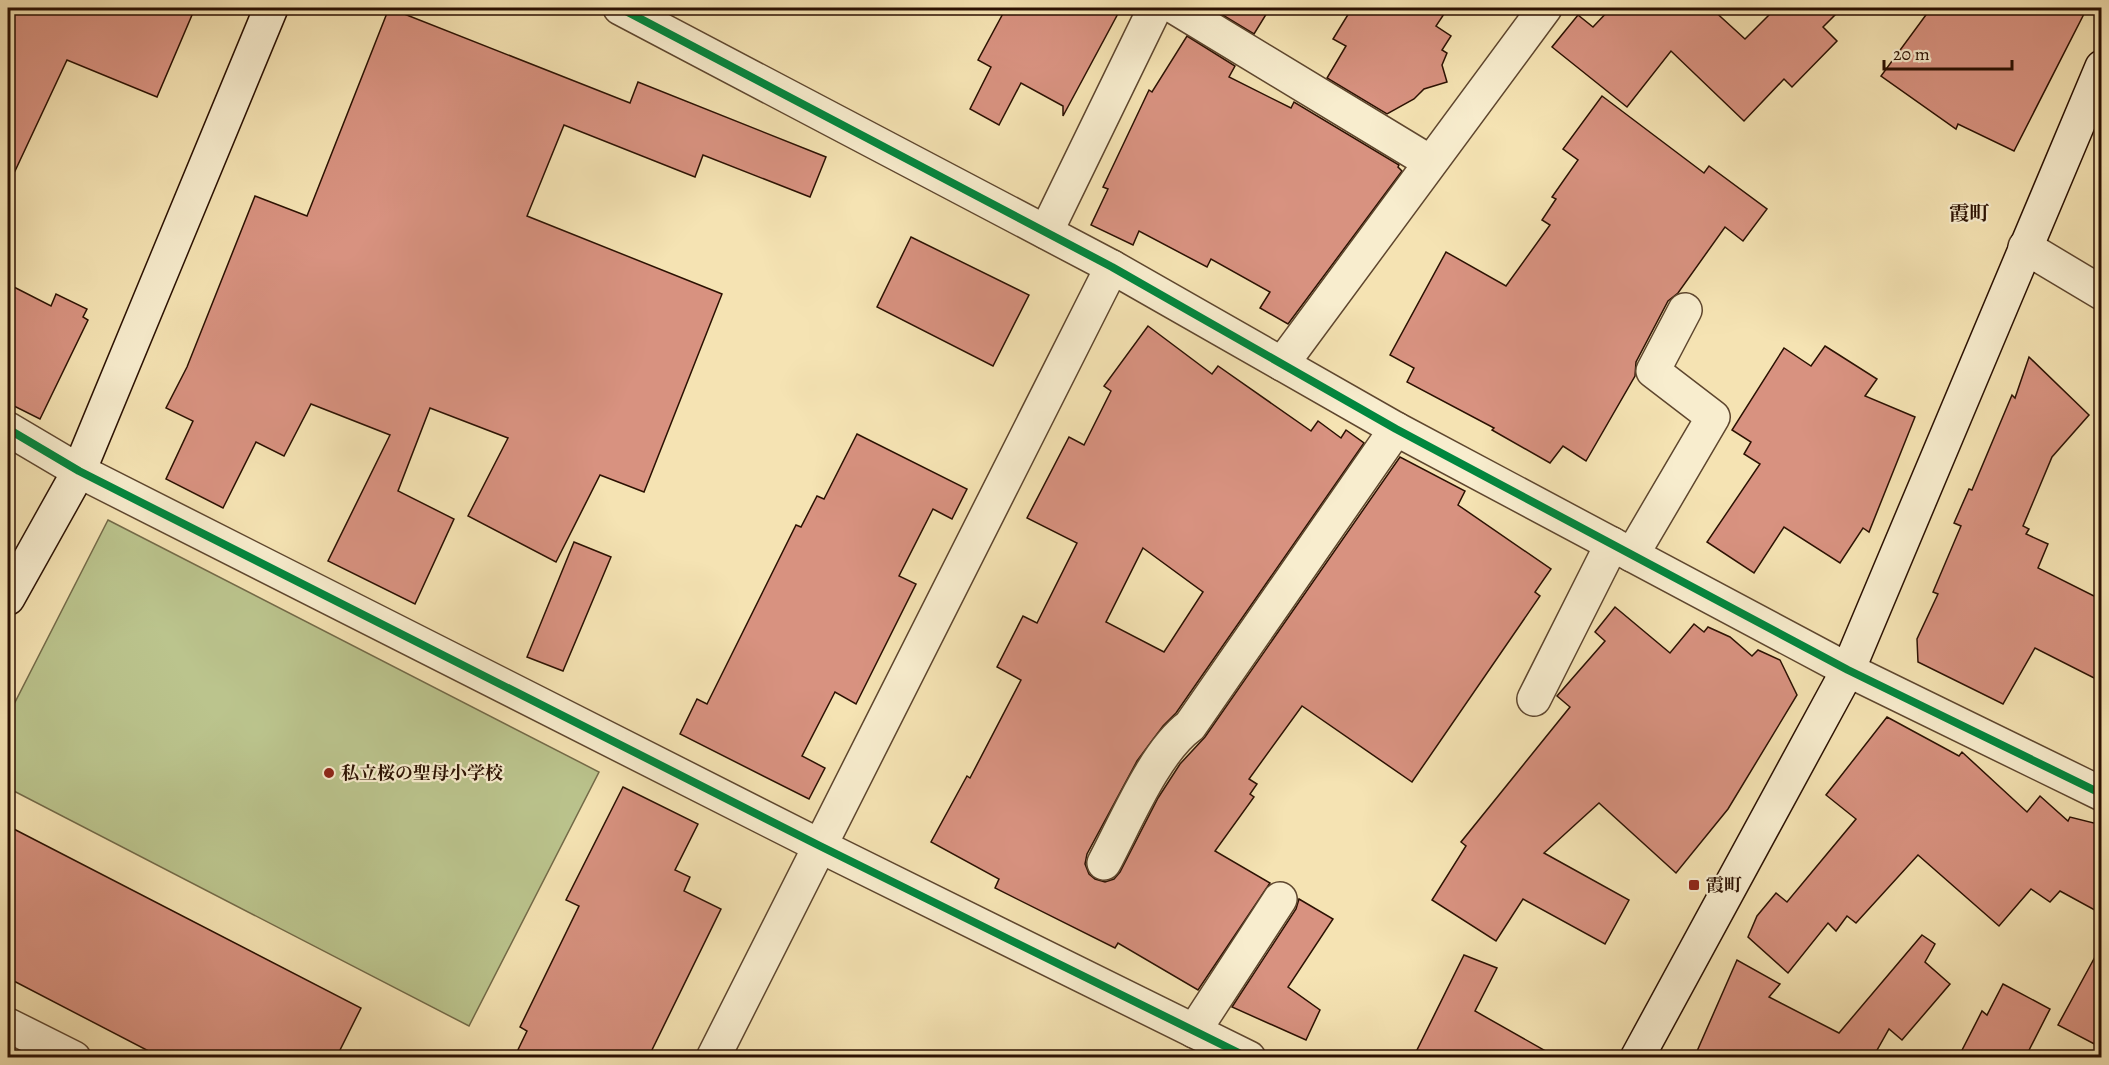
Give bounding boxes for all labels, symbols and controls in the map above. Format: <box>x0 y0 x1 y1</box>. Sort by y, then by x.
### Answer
scale bar <box>1884 33 2012 71</box>
text: 20 m <box>1893 42 1930 66</box>
district label: 霞町 <box>1949 200 1990 227</box>
place label: 私立桜の聖母小学校 <box>341 761 503 785</box>
marker: 私立桜の聖母小学校 <box>322 766 336 780</box>
place label: 霞町 <box>1706 873 1742 897</box>
marker: 霞町 <box>1687 878 1701 892</box>

